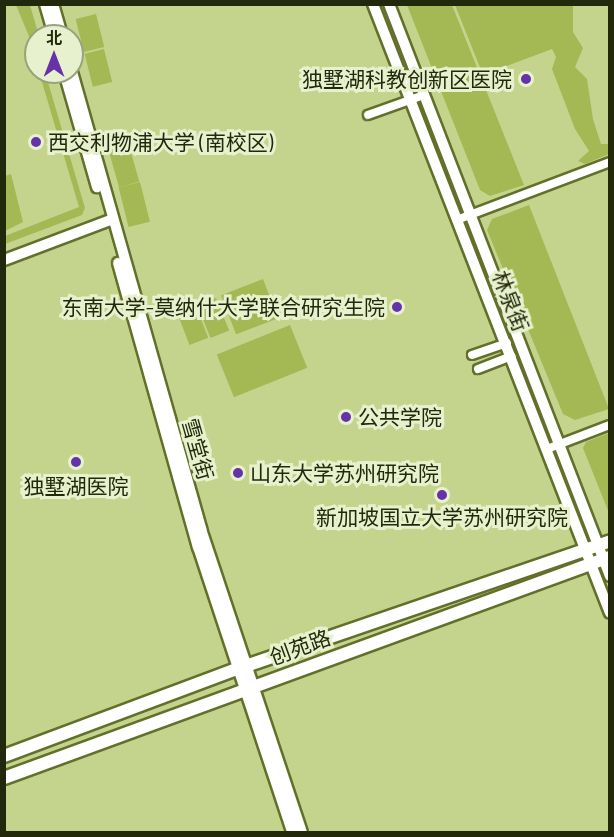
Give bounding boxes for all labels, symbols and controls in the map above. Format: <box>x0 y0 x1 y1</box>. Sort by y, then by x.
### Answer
north arrow <box>24 24 84 84</box>
text: 北 <box>46 28 62 47</box>
place label: 独墅湖科教创新区医院 <box>302 66 512 92</box>
marker: 独墅湖科教创新区医院 <box>517 70 535 88</box>
place label: 西交利物浦大学 (南校区) <box>48 129 273 155</box>
marker: 西交利物浦大学 (南校区) <box>29 135 43 149</box>
street label: 林泉街 <box>488 267 534 335</box>
place label: 东南大学-莫纳什大学联合研究生院 <box>62 294 385 320</box>
marker: 东南大学-莫纳什大学联合研究生院 <box>390 300 404 314</box>
place label: 公共学院 <box>358 404 442 430</box>
marker: 公共学院 <box>339 410 353 424</box>
street label: 雪堂街 <box>177 415 219 483</box>
marker: 独墅湖医院 <box>67 453 85 471</box>
place label: 山东大学苏州研究院 <box>250 460 439 486</box>
marker: 山东大学苏州研究院 <box>231 466 245 480</box>
place label: 独墅湖医院 <box>24 473 128 499</box>
marker: 新加坡国立大学苏州研究院 <box>435 488 449 502</box>
place label: 新加坡国立大学苏州研究院 <box>316 504 568 530</box>
street label: 创苑路 <box>266 624 334 670</box>

